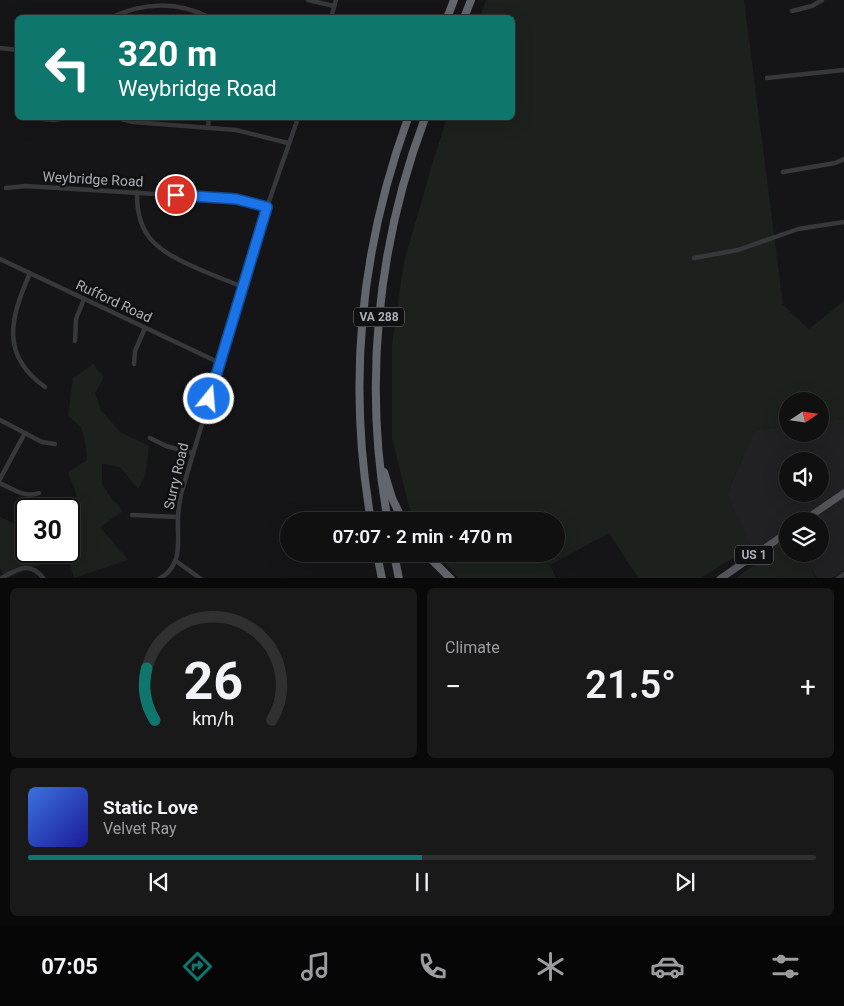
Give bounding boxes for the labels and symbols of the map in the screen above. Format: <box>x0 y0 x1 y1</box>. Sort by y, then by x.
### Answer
street label: Weybridge Road <box>42 168 144 190</box>
pin <box>155 174 197 216</box>
street label: Rufford Road <box>73 276 155 326</box>
road number: VA 288 <box>354 308 404 326</box>
position arrow <box>182 372 234 424</box>
north arrow <box>779 392 829 442</box>
street label: Surry Road <box>161 441 191 511</box>
speed limit sign: 30 <box>15 498 80 563</box>
road number: US 1 <box>735 546 773 564</box>

